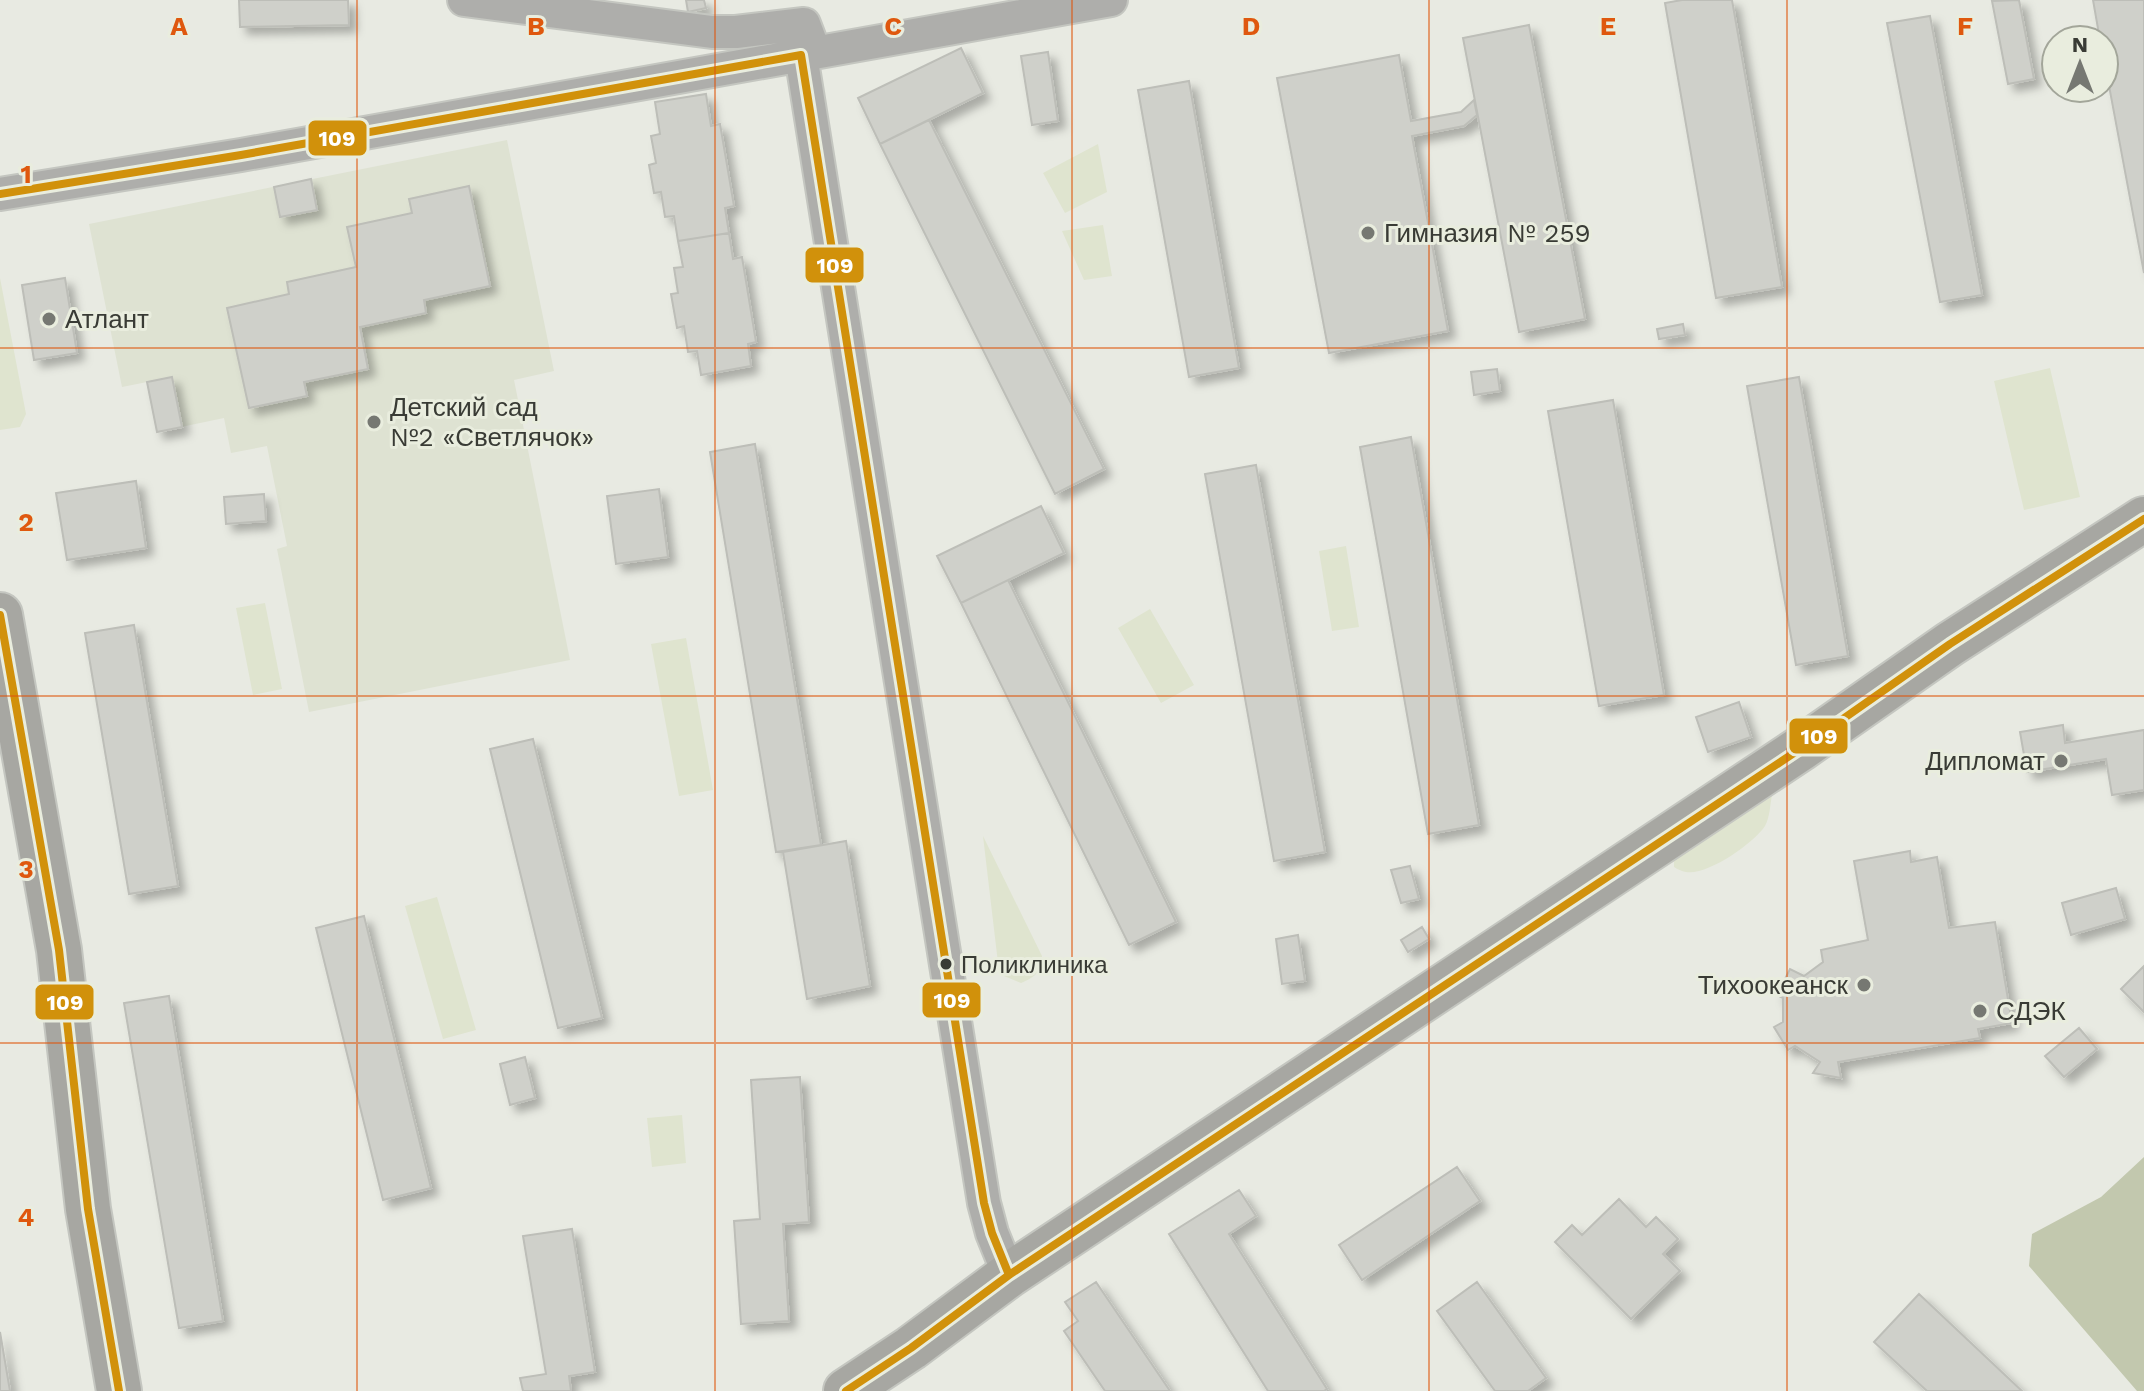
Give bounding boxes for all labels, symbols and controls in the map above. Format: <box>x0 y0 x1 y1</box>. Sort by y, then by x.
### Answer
text: A <box>170 11 188 41</box>
text: B <box>527 11 545 41</box>
text: C <box>884 11 902 41</box>
text: D <box>1242 11 1260 41</box>
text: E <box>1600 11 1616 41</box>
text: F <box>1957 11 1973 41</box>
north arrow <box>2040 24 2120 104</box>
text: N <box>2072 32 2088 57</box>
line badge: 109 <box>307 119 368 157</box>
text: 109 <box>318 126 356 151</box>
text: 1 <box>20 159 32 189</box>
place label: Гимназия № 259 <box>1384 218 1591 248</box>
marker: Гимназия № 259 <box>1359 224 1377 242</box>
line badge: 109 <box>804 246 865 284</box>
text: 109 <box>816 253 854 278</box>
place label: Атлант <box>65 304 149 334</box>
marker: Атлант <box>40 310 58 328</box>
place label: Детский сад №2 «Светлячок» <box>390 392 594 452</box>
marker: Детский сад №2 «Светлячок» <box>365 413 383 431</box>
text: 2 <box>18 507 34 537</box>
line badge: 109 <box>1788 717 1849 755</box>
text: 109 <box>1800 724 1838 749</box>
place label: Дипломат <box>1925 746 2045 776</box>
marker: Дипломат <box>2052 752 2070 770</box>
text: 3 <box>18 854 34 884</box>
place label: Поликлиника <box>961 951 1108 979</box>
marker: Поликлиника <box>938 956 954 972</box>
place label: Тихоокеанск <box>1698 970 1849 1000</box>
marker: Тихоокеанск <box>1855 976 1873 994</box>
line badge: 109 <box>921 981 982 1019</box>
line badge: 109 <box>34 983 95 1021</box>
text: 109 <box>933 988 971 1013</box>
text: 109 <box>46 990 84 1015</box>
place label: СДЭК <box>1996 996 2066 1026</box>
marker: СДЭК <box>1971 1002 1989 1020</box>
text: 4 <box>18 1202 35 1232</box>

